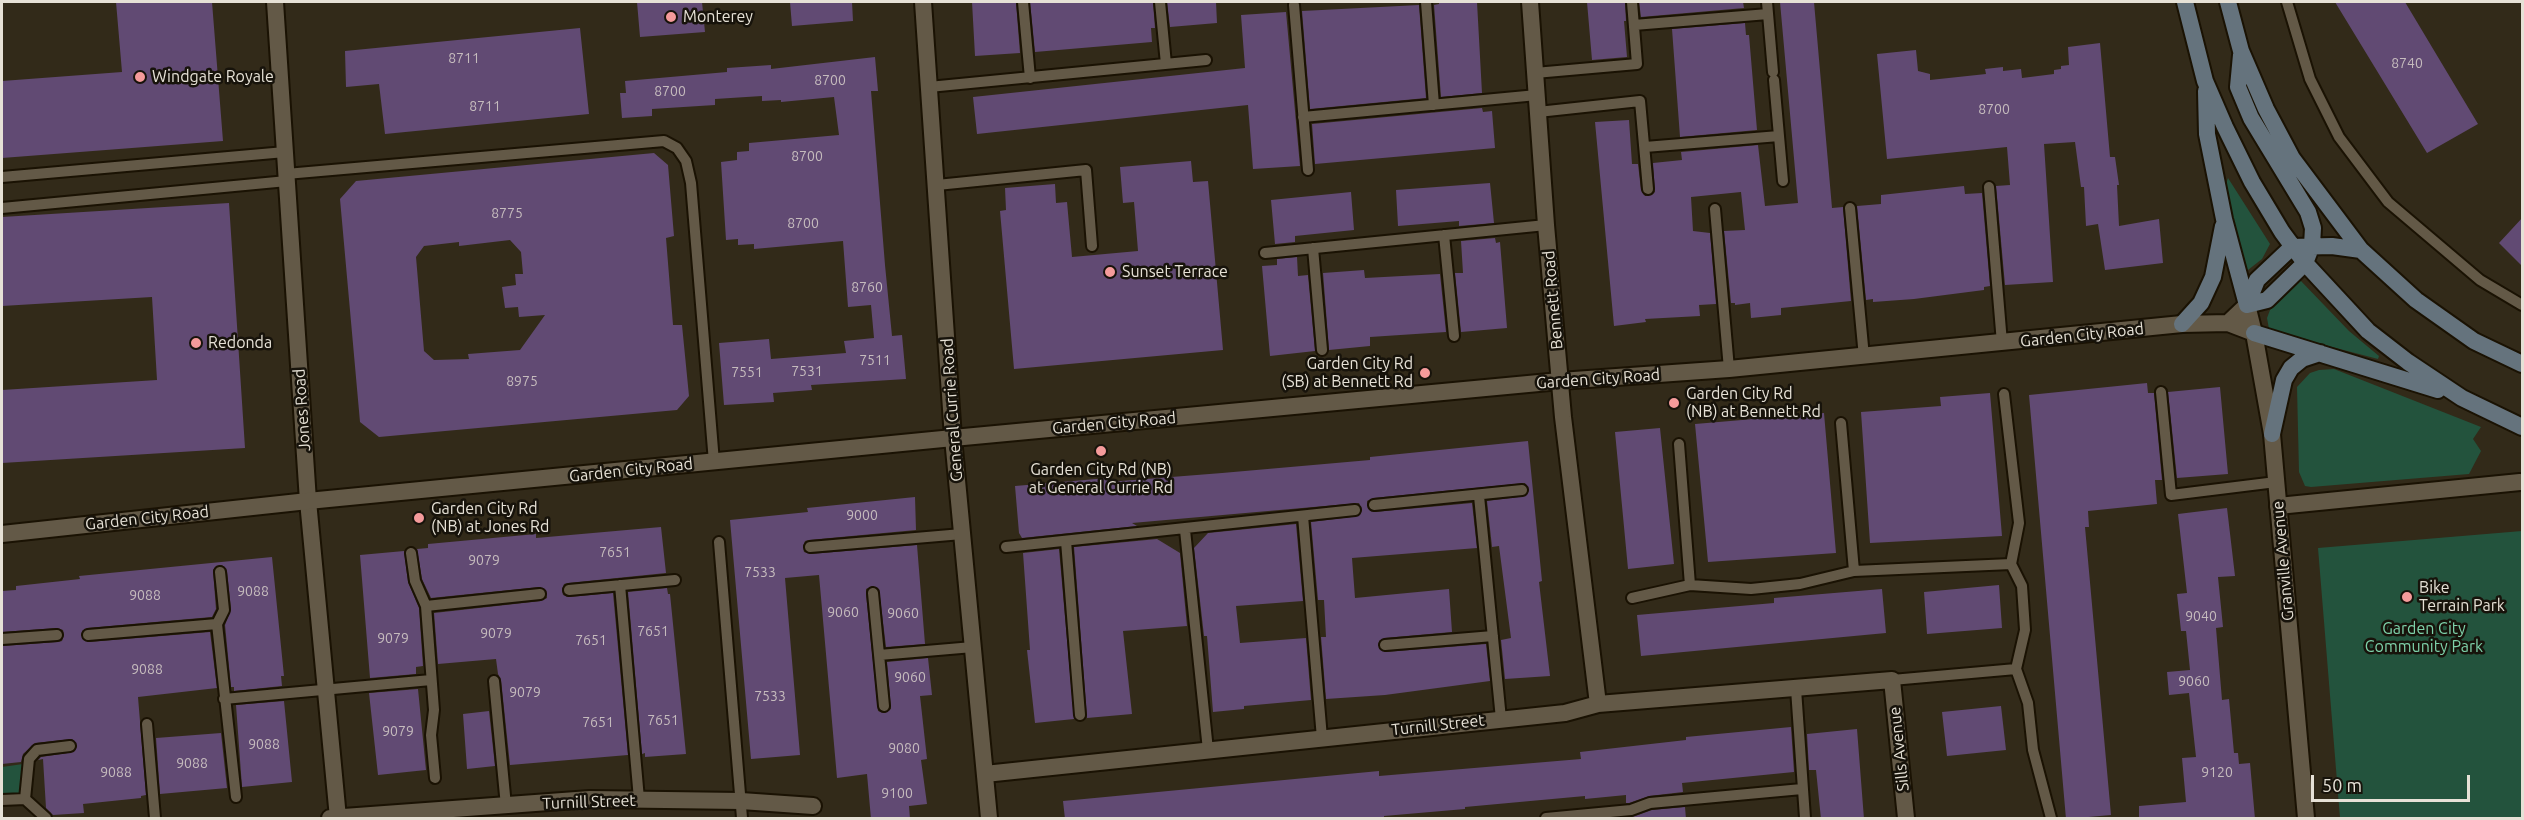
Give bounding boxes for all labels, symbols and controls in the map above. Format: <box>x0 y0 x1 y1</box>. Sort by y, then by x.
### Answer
place label: Monterey <box>683 7 753 27</box>
marker: Monterey <box>664 10 678 24</box>
house number: 8711 <box>448 50 480 66</box>
house number: 8740 <box>2391 55 2423 71</box>
place label: Windgate Royale <box>152 67 274 87</box>
marker: Windgate Royale <box>133 70 147 84</box>
house number: 8700 <box>814 72 846 88</box>
house number: 8700 <box>654 83 686 99</box>
house number: 8711 <box>469 98 501 114</box>
house number: 8700 <box>1978 101 2010 117</box>
house number: 8700 <box>791 148 823 164</box>
house number: 8775 <box>491 205 523 221</box>
house number: 8700 <box>787 215 819 231</box>
street label: Bennett Road <box>1539 250 1567 350</box>
place label: Sunset Terrace <box>1122 262 1228 282</box>
marker: Sunset Terrace <box>1103 265 1117 279</box>
house number: 8760 <box>851 279 883 295</box>
street label: Garden City Road <box>2019 319 2145 351</box>
place label: Redonda <box>208 333 272 353</box>
marker: Redonda <box>189 336 203 350</box>
street label: General Currie Road <box>937 338 967 482</box>
house number: 7511 <box>859 352 891 368</box>
place label: Garden City Rd (SB) at Bennett Rd <box>1281 354 1413 392</box>
house number: 7531 <box>791 363 823 379</box>
house number: 7551 <box>731 364 763 380</box>
street label: Garden City Road <box>1535 365 1661 393</box>
marker: Garden City Rd (SB) at Bennett Rd <box>1418 366 1432 380</box>
street label: Jones Road <box>290 368 314 452</box>
house number: 8975 <box>506 373 538 389</box>
place label: Garden City Rd (NB) at Bennett Rd <box>1686 384 1821 422</box>
marker: Garden City Rd (NB) at Bennett Rd <box>1667 396 1681 410</box>
street label: Garden City Road <box>1051 408 1177 438</box>
marker: Garden City Rd (NB) at General Currie Rd <box>1094 444 1108 458</box>
street label: Garden City Road <box>568 454 694 486</box>
place label: Garden City Rd (NB) at General Currie Rd <box>1029 460 1173 498</box>
place label: Garden City Rd (NB) at Jones Rd <box>431 499 549 537</box>
street label: Granville Avenue <box>2268 500 2298 622</box>
street label: Garden City Road <box>84 502 210 534</box>
house number: 9000 <box>846 507 878 523</box>
marker: Garden City Rd (NB) at Jones Rd <box>412 511 426 525</box>
house number: 7651 <box>599 544 631 560</box>
house number: 9079 <box>468 552 500 568</box>
house number: 7533 <box>744 564 776 580</box>
place label: Bike Terrain Park <box>2419 578 2505 616</box>
house number: 9088 <box>237 583 269 599</box>
house number: 9088 <box>129 587 161 603</box>
marker: Bike Terrain Park <box>2400 590 2414 604</box>
house number: 9060 <box>827 604 859 620</box>
house number: 9060 <box>887 605 919 621</box>
house number: 9040 <box>2185 608 2217 624</box>
park label: Garden City Community Park <box>2365 619 2483 657</box>
house number: 7651 <box>637 623 669 639</box>
house number: 9079 <box>480 625 512 641</box>
house number: 9079 <box>377 630 409 646</box>
house number: 7651 <box>575 632 607 648</box>
house number: 9088 <box>131 661 163 677</box>
house number: 9060 <box>894 669 926 685</box>
house number: 9060 <box>2178 673 2210 689</box>
house number: 9079 <box>509 684 541 700</box>
house number: 7533 <box>754 688 786 704</box>
street label: Sills Avenue <box>1885 706 1913 792</box>
street label: Turnill Street <box>1391 711 1485 739</box>
house number: 7651 <box>647 712 679 728</box>
house number: 7651 <box>582 714 614 730</box>
house number: 9079 <box>382 723 414 739</box>
house number: 9088 <box>248 736 280 752</box>
house number: 9080 <box>888 740 920 756</box>
house number: 9088 <box>176 755 208 771</box>
scale bar <box>2314 763 2473 801</box>
house number: 9088 <box>100 764 132 780</box>
house number: 9120 <box>2201 764 2233 780</box>
text: 50 m <box>2322 775 2362 795</box>
house number: 9100 <box>881 785 913 801</box>
street label: Turnill Street <box>542 791 636 813</box>

